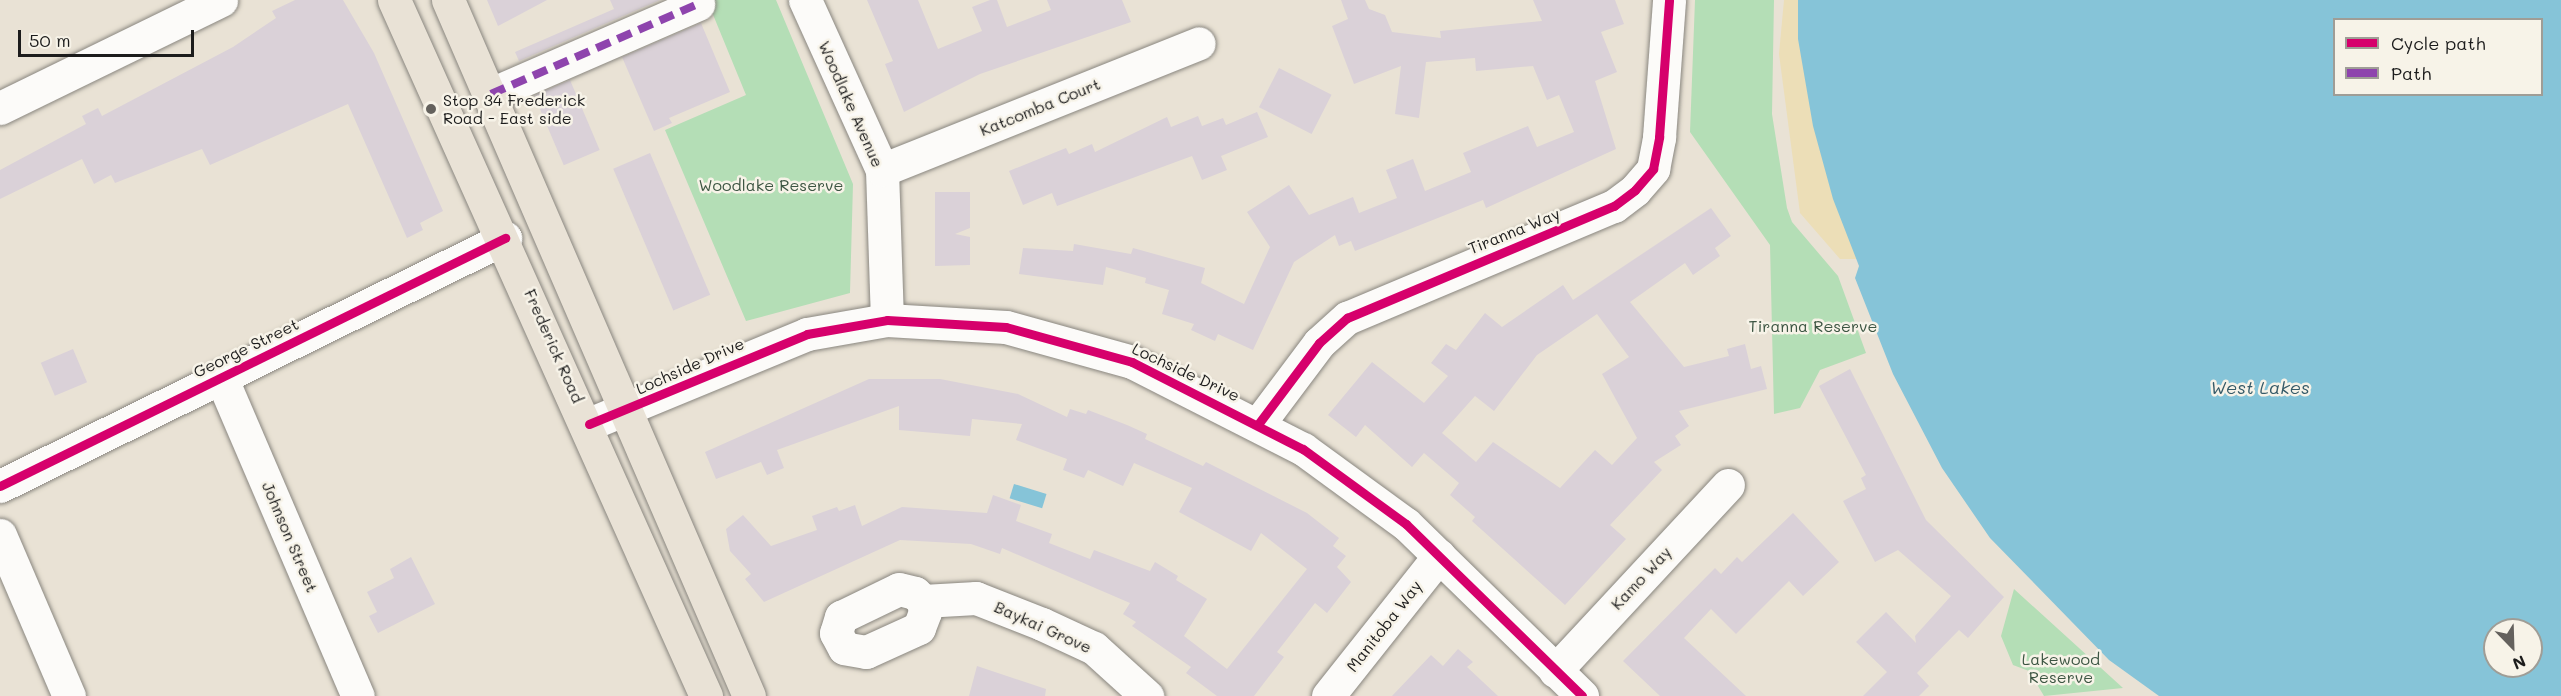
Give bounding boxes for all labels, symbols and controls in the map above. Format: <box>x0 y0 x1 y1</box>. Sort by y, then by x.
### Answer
scale bar <box>21 18 196 56</box>
legend <box>2333 18 2543 96</box>
text: 50 m <box>29 28 71 52</box>
text: Cycle path <box>2391 31 2486 55</box>
street label: Woodlake Avenue <box>815 38 887 170</box>
text: Path <box>2391 61 2431 85</box>
street label: Katcomba Court <box>977 74 1103 140</box>
place label: Stop 34 Frederick Road - East side <box>443 90 585 128</box>
marker: Stop 34 Frederick Road - East side <box>424 102 438 116</box>
park label: Woodlake Reserve <box>699 175 843 195</box>
street label: Tiranna Way <box>1465 204 1563 258</box>
street label: Frederick Road <box>520 286 588 406</box>
street label: George Street <box>190 314 302 382</box>
park label: Tiranna Reserve <box>1749 316 1877 336</box>
street label: Lochside Drive <box>633 334 747 398</box>
street label: Lochside Drive <box>1129 339 1243 405</box>
water label: West Lakes <box>2210 376 2310 398</box>
street label: Johnson Street <box>258 479 322 595</box>
street label: Kamo Way <box>1607 542 1675 614</box>
street label: Manitoba Way <box>1342 576 1426 676</box>
street label: Baykai Grove <box>991 597 1095 657</box>
north arrow <box>2483 618 2543 678</box>
park label: Lakewood Reserve <box>2022 649 2100 687</box>
text: N <box>2510 651 2529 675</box>

